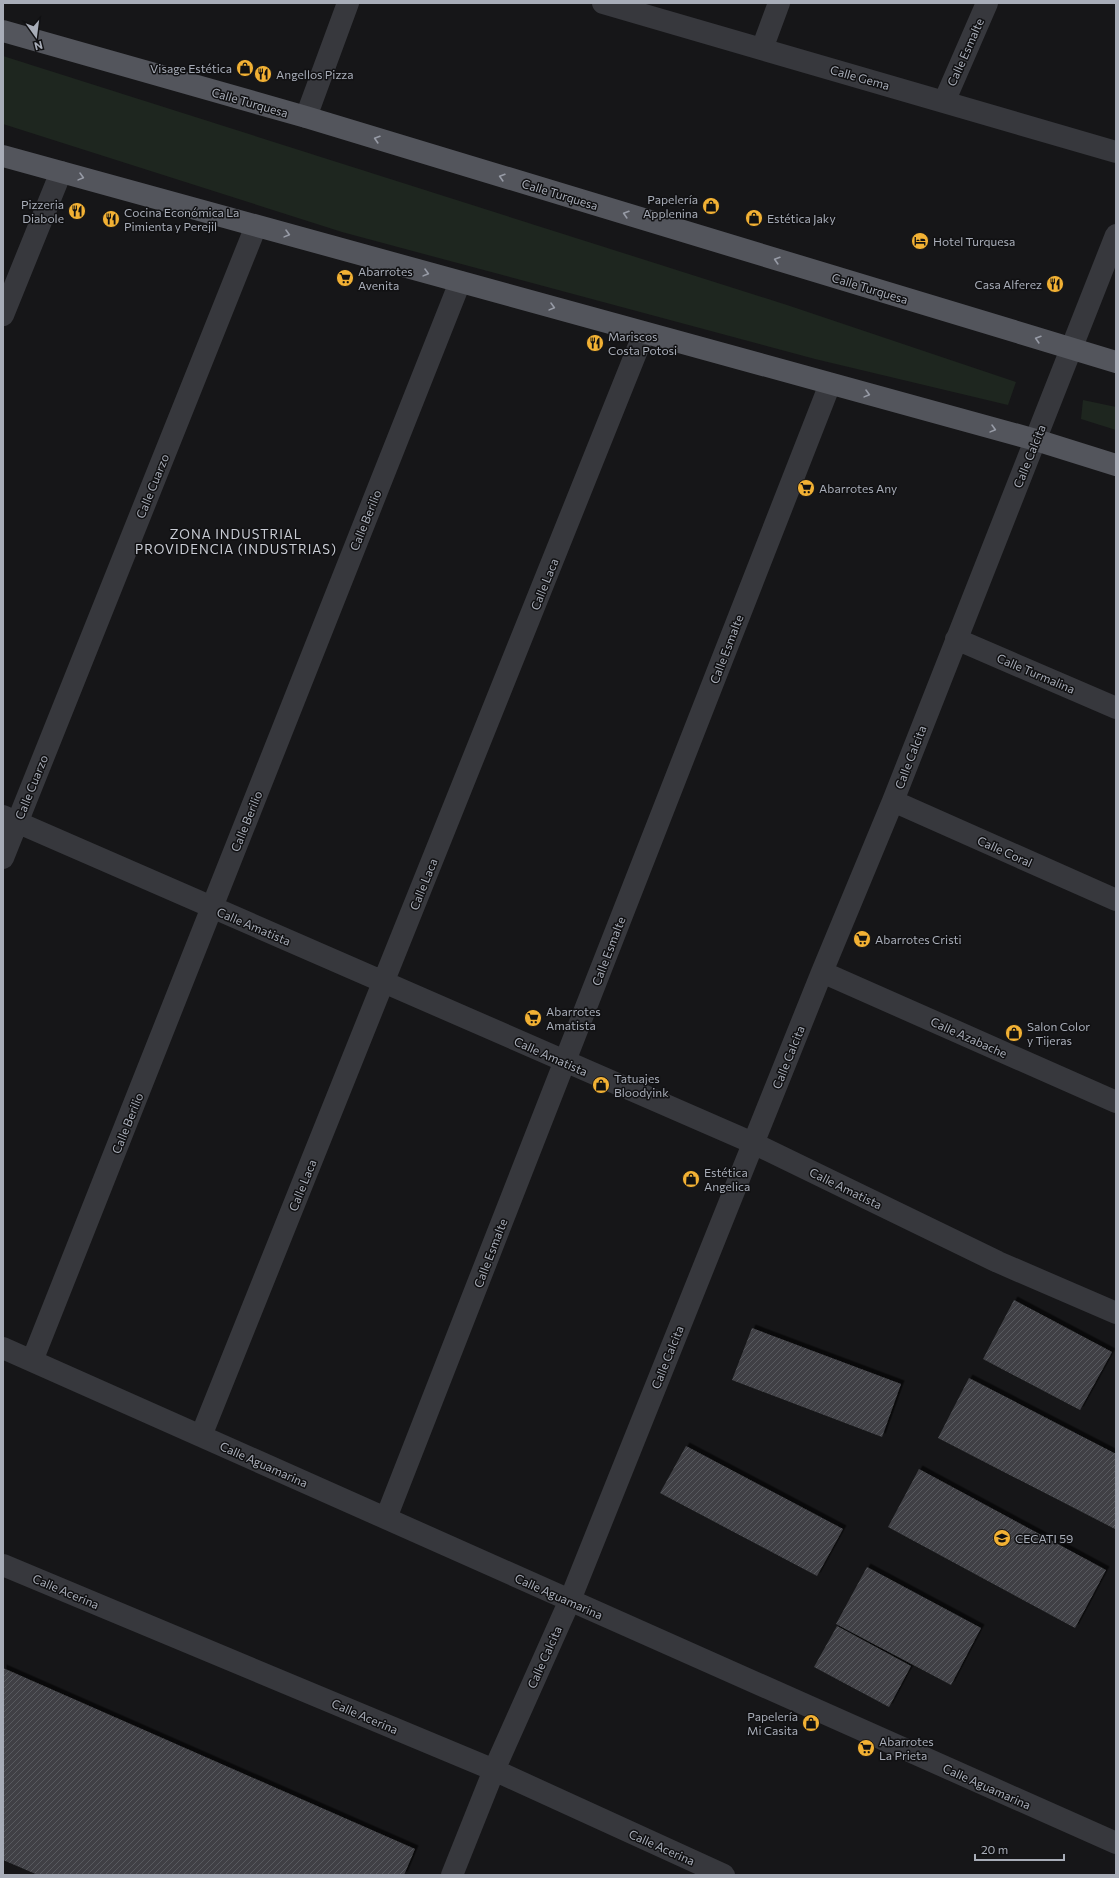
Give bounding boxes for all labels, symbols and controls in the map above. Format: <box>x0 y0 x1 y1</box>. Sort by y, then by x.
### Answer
north arrow <box>16 16 56 56</box>
street label: Calle Esmalte <box>944 16 986 88</box>
text: N <box>33 39 44 53</box>
shop icon: Visage Estética <box>235 58 255 78</box>
place label: Visage Estética <box>150 61 232 75</box>
street label: Calle Gema <box>829 62 891 92</box>
restaurant icon: Angellos Pizza <box>253 64 273 84</box>
place label: Angellos Pizza <box>276 67 354 81</box>
street label: Calle Turquesa <box>210 84 290 120</box>
one-way arrow <box>374 135 381 144</box>
one-way arrow <box>78 173 84 181</box>
one-way arrow <box>498 173 505 182</box>
street label: Calle Turquesa <box>520 176 600 212</box>
place label: Papelería Applenina <box>643 192 698 220</box>
shop icon: Papelería Applenina <box>701 196 721 216</box>
place label: Pizzeria Diabole <box>21 197 64 225</box>
restaurant icon: Pizzeria Diabole <box>67 201 87 221</box>
place label: Cocina Económica La Pimienta y Perejil <box>124 205 239 233</box>
shop icon: Estética Jaky <box>744 208 764 228</box>
restaurant icon: Cocina Económica La Pimienta y Perejil <box>101 209 121 229</box>
one-way arrow <box>623 210 630 219</box>
place label: Estética Jaky <box>767 211 836 226</box>
one-way arrow <box>284 230 291 238</box>
hotel icon: Hotel Turquesa <box>910 231 930 251</box>
place label: Hotel Turquesa <box>933 234 1015 248</box>
one-way arrow <box>774 256 781 265</box>
place label: Abarrotes Avenita <box>358 264 413 292</box>
supermarket icon: Abarrotes Avenita <box>335 268 355 288</box>
one-way arrow <box>423 268 429 276</box>
street label: Calle Turquesa <box>830 270 910 306</box>
restaurant icon: Casa Alferez <box>1045 274 1065 294</box>
place label: Casa Alferez <box>974 277 1042 291</box>
one-way arrow <box>548 302 555 311</box>
place label: Mariscos Costa Potosi <box>608 329 677 357</box>
restaurant icon: Mariscos Costa Potosi <box>585 333 605 353</box>
one-way arrow <box>1035 335 1042 344</box>
one-way arrow <box>864 389 871 398</box>
street label: Calle Calcita <box>1010 422 1048 490</box>
one-way arrow <box>989 424 996 433</box>
street label: Calle Cuarzo <box>133 452 171 520</box>
supermarket icon: Abarrotes Any <box>796 478 816 498</box>
place label: Abarrotes Any <box>819 481 897 495</box>
street label: Calle Berilio <box>346 487 384 553</box>
district label: ZONA INDUSTRIAL PROVIDENCIA (INDUSTRIAS) <box>135 526 337 557</box>
street label: Calle Laca <box>527 556 561 612</box>
street label: Calle Esmalte <box>706 613 746 685</box>
street label: Calle Turmalina <box>995 650 1077 696</box>
street label: Calle Calcita <box>891 723 929 791</box>
street label: Calle Cuarzo <box>12 753 50 821</box>
street label: Calle Berilio <box>227 788 265 854</box>
street label: Calle Coral <box>975 833 1035 869</box>
street label: Calle Laca <box>406 856 440 912</box>
street label: Calle Amatista <box>215 904 293 948</box>
street label: Calle Esmalte <box>588 915 628 987</box>
supermarket icon: Abarrotes Cristi <box>852 929 872 949</box>
place label: Abarrotes Cristi <box>875 932 962 946</box>
place label: Abarrotes Amatista <box>546 1004 601 1032</box>
supermarket icon: Abarrotes Amatista <box>523 1008 543 1028</box>
street label: Calle Azabache <box>929 1014 1009 1060</box>
place label: Salon Color y Tijeras <box>1027 1019 1090 1047</box>
street label: Calle Calcita <box>769 1023 807 1091</box>
shop icon: Salon Color y Tijeras <box>1004 1023 1024 1043</box>
street label: Calle Amatista <box>512 1034 590 1078</box>
place label: Tatuajes Bloodyink <box>614 1071 669 1099</box>
shop icon: Tatuajes Bloodyink <box>591 1075 611 1095</box>
street label: Calle Berilio <box>108 1090 146 1156</box>
street label: Calle Laca <box>285 1157 319 1213</box>
street label: Calle Amatista <box>807 1164 885 1212</box>
place label: Estética Angelica <box>704 1165 750 1193</box>
shop icon: Estética Angelica <box>681 1169 701 1189</box>
street label: Calle Esmalte <box>470 1217 510 1289</box>
street label: Calle Calcita <box>648 1323 686 1391</box>
street label: Calle Aguamarina <box>218 1438 310 1490</box>
school or university icon: CECATI 59 <box>992 1528 1012 1548</box>
place label: CECATI 59 <box>1015 1531 1073 1545</box>
street label: Calle Aguamarina <box>513 1570 605 1622</box>
street label: Calle Acerina <box>31 1571 101 1611</box>
street label: Calle Calcita <box>524 1624 564 1690</box>
street label: Calle Acerina <box>330 1696 400 1736</box>
place label: Papelería Mi Casita <box>747 1709 798 1737</box>
shop icon: Papelería Mi Casita <box>801 1713 821 1733</box>
place label: Abarrotes La Prieta <box>879 1734 934 1762</box>
supermarket icon: Abarrotes La Prieta <box>856 1738 876 1758</box>
street label: Calle Aguamarina <box>941 1760 1033 1812</box>
street label: Calle Acerina <box>627 1826 697 1868</box>
scale bar <box>975 1836 1064 1862</box>
text: 20 m <box>981 1842 1008 1856</box>

